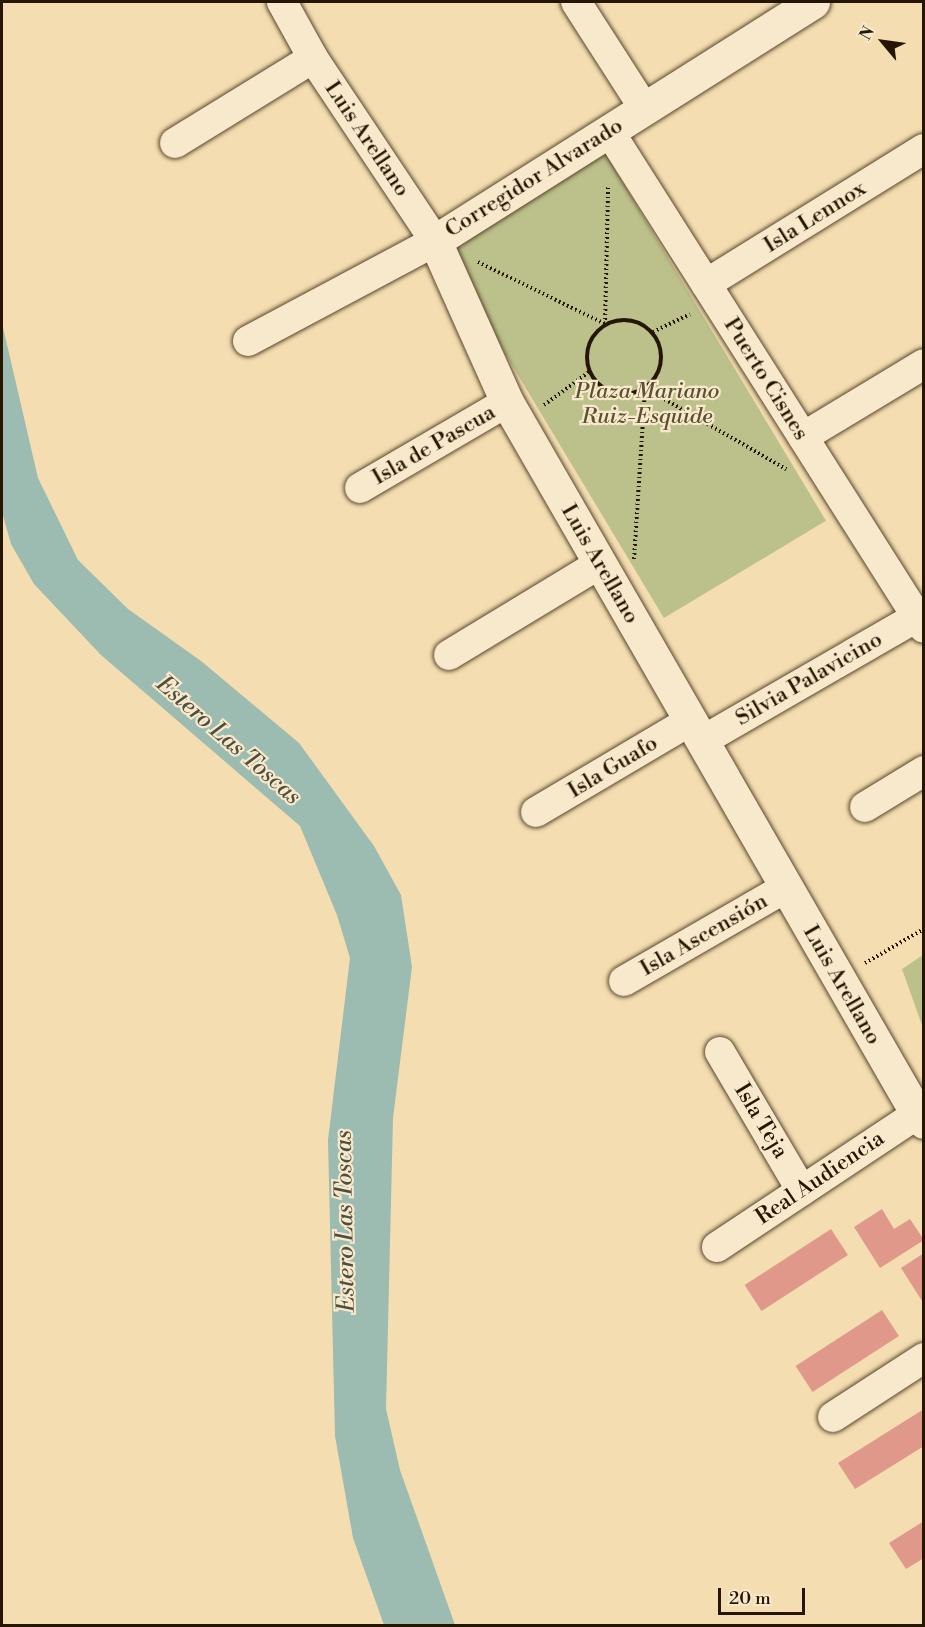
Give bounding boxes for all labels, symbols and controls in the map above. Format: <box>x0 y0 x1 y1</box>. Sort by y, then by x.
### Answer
north arrow <box>853 12 913 72</box>
text: N <box>855 23 879 44</box>
street label: Luis Arellano <box>319 76 415 202</box>
street label: Corregidor Alvarado <box>440 113 628 243</box>
street label: Isla Lennox <box>759 175 871 259</box>
street label: Puerto Cisnes <box>718 313 814 445</box>
park label: Plaza Mariano Ruiz-Esquide <box>575 378 719 430</box>
street label: Isla de Pascua <box>368 399 500 491</box>
street label: Luis Arellano <box>555 500 645 628</box>
street label: Silvia Palavicino <box>731 626 887 732</box>
water label: Estero Las Toscas <box>150 671 306 811</box>
street label: Isla Guafo <box>563 730 663 804</box>
street label: Isla Ascensión <box>636 888 772 982</box>
street label: Luis Arellano <box>797 921 887 1049</box>
street label: Isla Teja <box>728 1079 794 1163</box>
street label: Real Audiencia <box>751 1125 889 1231</box>
water label: Estero Las Toscas <box>330 1130 362 1312</box>
scale bar <box>721 1576 808 1614</box>
text: 20 m <box>729 1587 771 1610</box>

